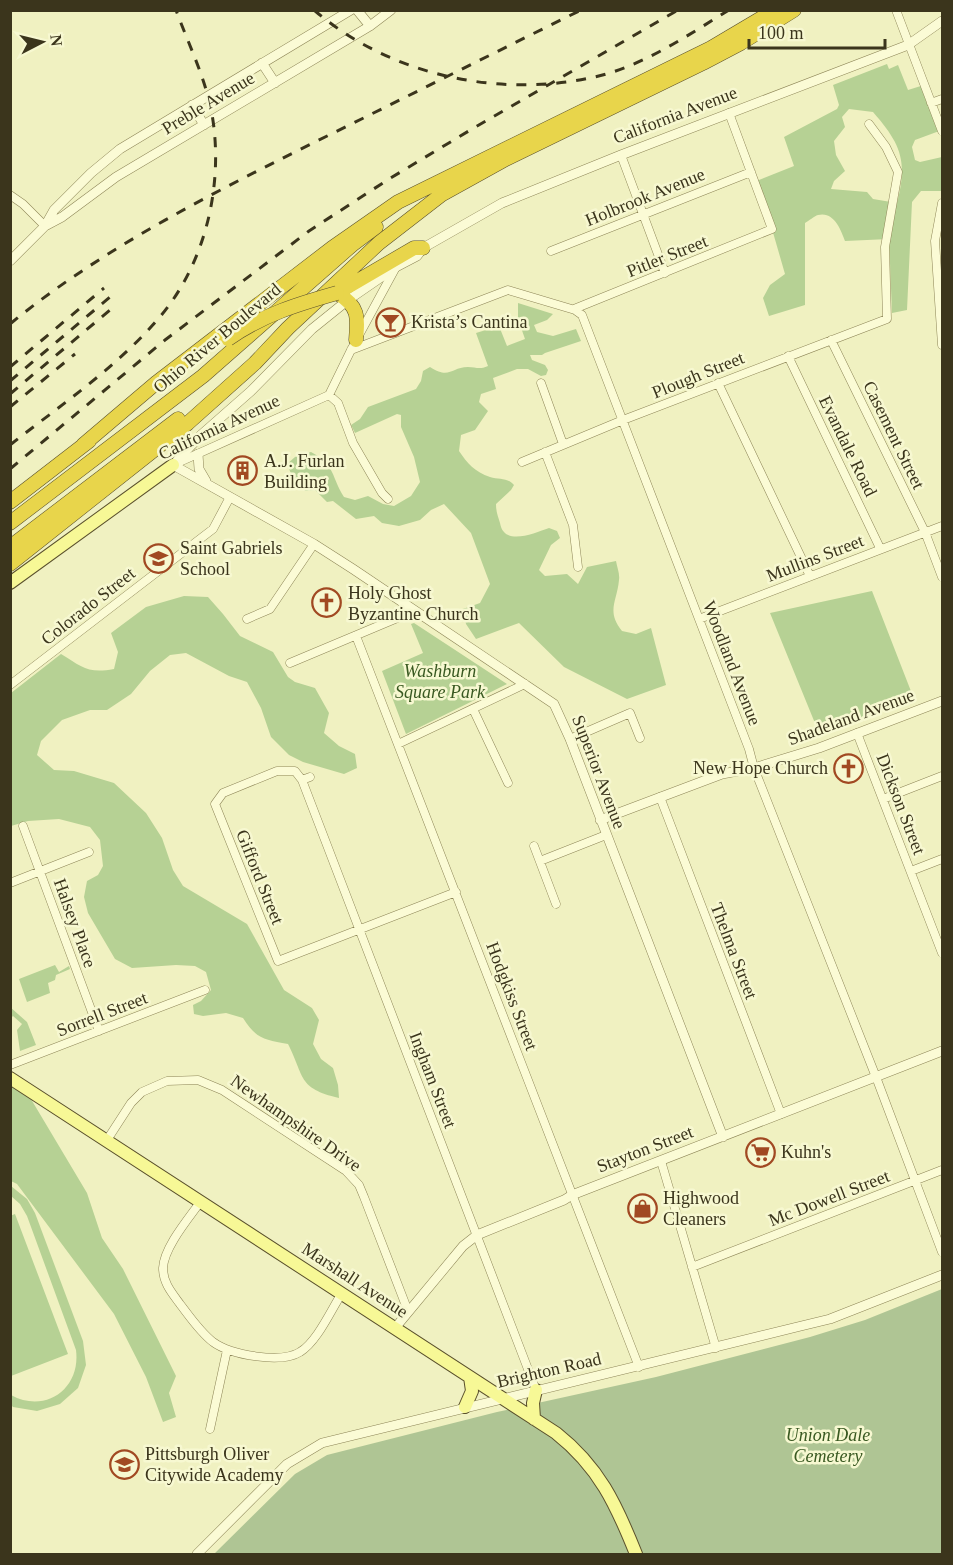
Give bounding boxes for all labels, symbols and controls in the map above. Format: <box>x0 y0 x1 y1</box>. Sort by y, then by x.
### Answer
north arrow <box>12 12 72 72</box>
scale bar <box>749 12 886 50</box>
text: 100 m <box>758 23 804 43</box>
text: N <box>47 33 66 47</box>
street label: Preble Avenue <box>158 68 258 138</box>
street label: California Avenue <box>610 82 740 148</box>
street label: Holbrook Avenue <box>582 164 708 230</box>
street label: Pitler Street <box>624 231 710 281</box>
street label: Ohio River Boulevard <box>149 279 285 397</box>
bar icon: Krista’s Cantina <box>374 306 406 338</box>
place label: Krista’s Cantina <box>411 312 527 332</box>
street label: Plough Street <box>649 347 747 403</box>
street label: Casement Street <box>859 378 929 492</box>
street label: California Avenue <box>155 390 283 464</box>
street label: Evandale Road <box>815 392 881 500</box>
place label: A.J. Furlan Building <box>264 451 345 492</box>
building icon: A.J. Furlan Building <box>227 455 259 487</box>
street label: Mullins Street <box>764 530 866 586</box>
place label: Saint Gabriels School <box>180 538 282 579</box>
school or university icon: Saint Gabriels School <box>143 542 175 574</box>
street label: Colorado Street <box>37 563 139 649</box>
place label: Holy Ghost Byzantine Church <box>348 583 478 624</box>
church icon: Holy Ghost Byzantine Church <box>311 587 343 619</box>
street label: Woodland Avenue <box>699 598 765 728</box>
park label: Washburn Square Park <box>395 661 486 702</box>
street label: Shadeland Avenue <box>785 685 917 749</box>
street label: Superior Avenue <box>568 712 630 832</box>
street label: Dickson Street <box>873 751 929 857</box>
church icon: New Hope Church <box>833 752 865 784</box>
place label: New Hope Church <box>693 758 828 778</box>
street label: Gifford Street <box>232 827 288 927</box>
street label: Halsey Place <box>50 876 100 970</box>
street label: Thelma Street <box>706 900 762 1002</box>
street label: Hodgkiss Street <box>482 939 542 1053</box>
street label: Sorrell Street <box>54 988 150 1040</box>
street label: Ingham Street <box>405 1029 461 1131</box>
street label: Newhampshire Drive <box>227 1071 365 1175</box>
street label: Stayton Street <box>594 1121 696 1177</box>
supermarket icon: Kuhn's <box>744 1136 776 1168</box>
place label: Kuhn's <box>781 1142 831 1162</box>
street label: Mc Dowell Street <box>766 1166 892 1230</box>
place label: Highwood Cleaners <box>663 1188 739 1229</box>
shop icon: Highwood Cleaners <box>626 1192 658 1224</box>
street label: Marshall Avenue <box>298 1238 412 1322</box>
street label: Brighton Road <box>495 1348 603 1392</box>
park label: Union Dale Cemetery <box>786 1425 870 1466</box>
place label: Pittsburgh Oliver Citywide Academy <box>145 1444 283 1485</box>
school or university icon: Pittsburgh Oliver Citywide Academy <box>108 1448 140 1480</box>

